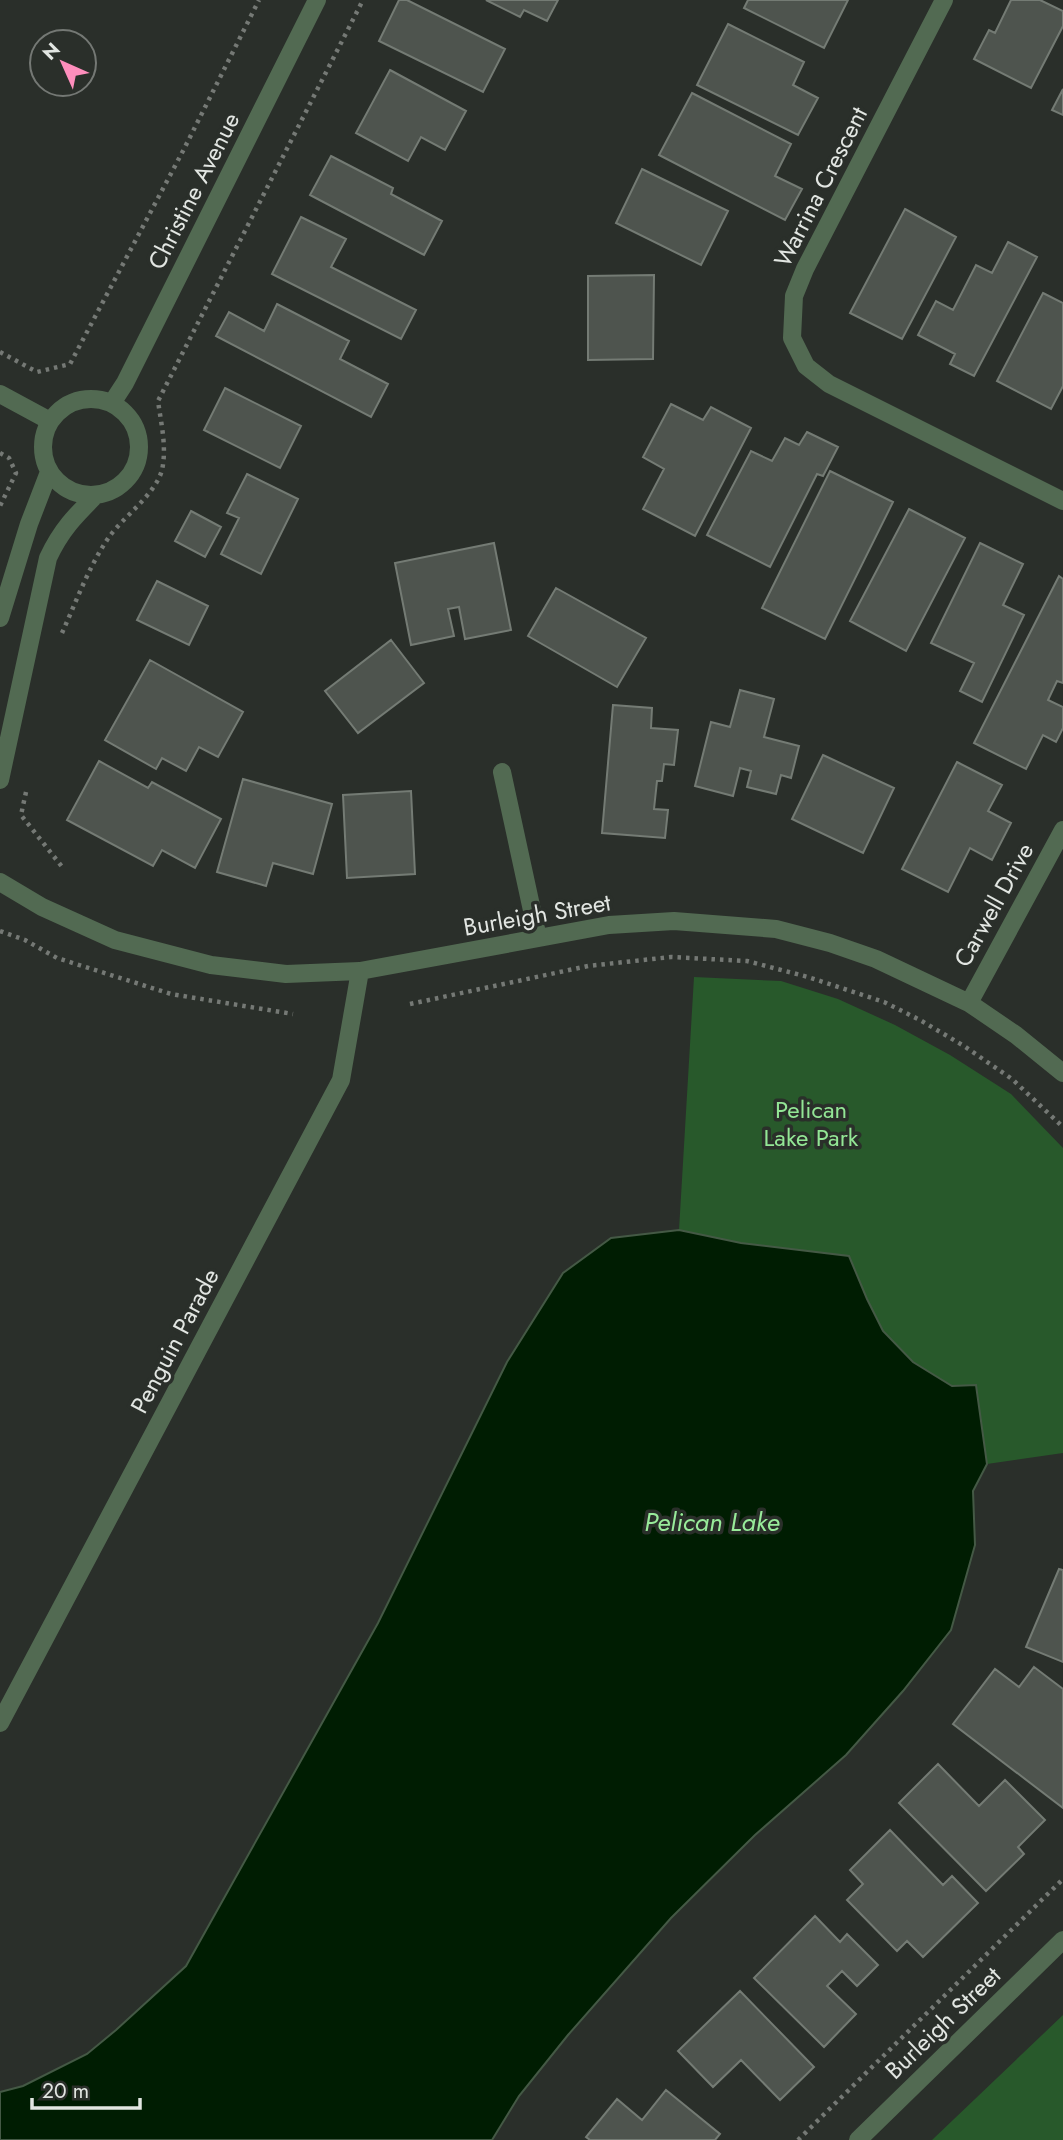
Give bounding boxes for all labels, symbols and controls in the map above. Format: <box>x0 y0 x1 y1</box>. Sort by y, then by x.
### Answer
north arrow <box>28 28 98 98</box>
text: N <box>36 36 66 66</box>
street label: Warrina Crescent <box>765 100 876 273</box>
street label: Christine Avenue <box>139 106 248 275</box>
street label: Carwell Drive <box>945 836 1042 973</box>
street label: Burleigh Street <box>460 884 614 945</box>
park label: Pelican Lake Park <box>764 1092 859 1155</box>
street label: Penguin Parade <box>122 1262 227 1419</box>
water label: Pelican Lake <box>644 1503 780 1541</box>
street label: Burleigh Street <box>877 1958 1009 2087</box>
scale bar <box>32 2066 140 2110</box>
text: 20 m <box>42 2076 89 2106</box>

